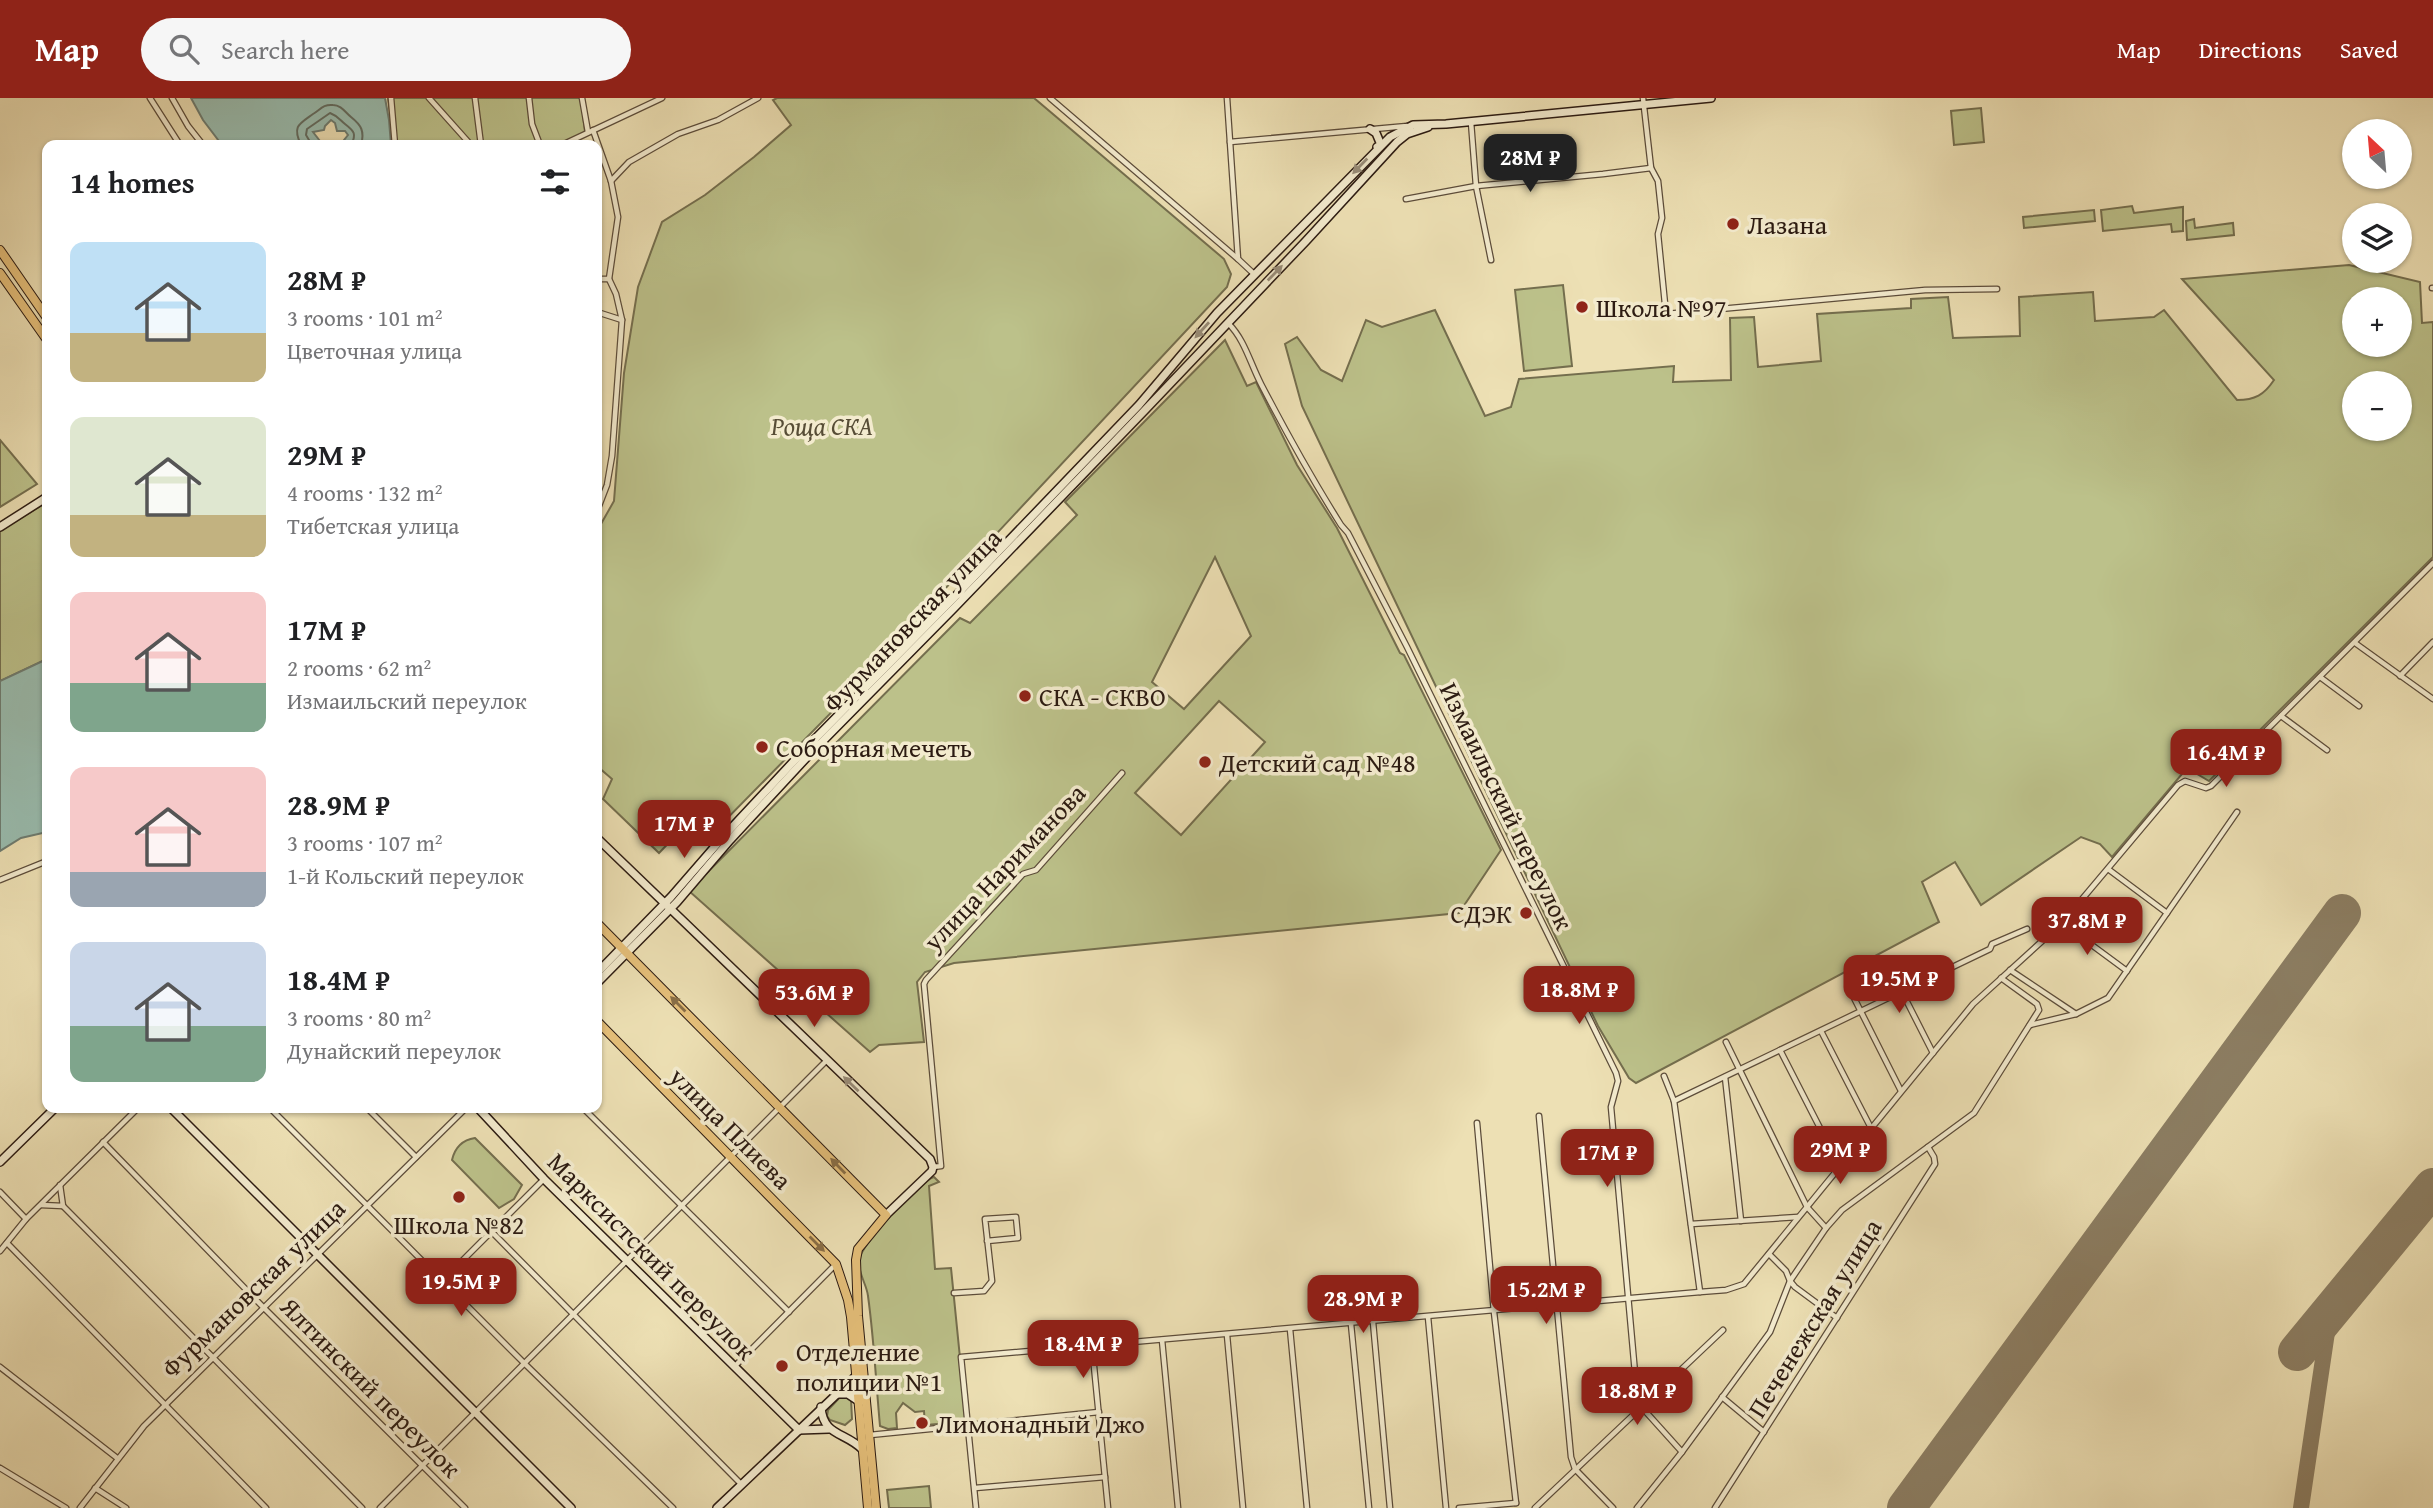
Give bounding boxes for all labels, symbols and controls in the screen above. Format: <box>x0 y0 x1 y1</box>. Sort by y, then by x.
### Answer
search box <box>141 18 631 81</box>
text: Map <box>35 25 99 73</box>
icon: search <box>165 30 203 68</box>
text: Search here <box>221 30 349 69</box>
text: Map <box>2117 32 2161 67</box>
text: Directions <box>2199 32 2302 67</box>
text: Saved <box>2340 32 2398 67</box>
north arrow <box>2342 119 2412 189</box>
map controls <box>2342 119 2412 441</box>
pin: 28M ₽ <box>1481 134 1579 194</box>
text: 28M ₽ <box>1500 140 1560 173</box>
one-way arrow <box>1351 158 1368 175</box>
text: 14 homes <box>70 160 195 204</box>
icon: filters <box>536 163 574 201</box>
button: layers <box>2342 203 2412 273</box>
place label: Лазана <box>1747 205 1828 244</box>
marker: Лазана <box>1725 216 1741 232</box>
text: 28M ₽ <box>287 257 366 301</box>
one-way arrow <box>1266 265 1282 282</box>
icon: home <box>126 270 210 354</box>
button: + <box>2342 287 2412 357</box>
place label: Школа №97 <box>1596 288 1727 327</box>
marker: Школа №97 <box>1574 299 1590 315</box>
text: 3 rooms · 101 m² <box>287 301 442 334</box>
one-way arrow <box>1194 321 1210 339</box>
text: Цветочная улица <box>287 334 462 367</box>
button: − <box>2342 371 2412 441</box>
park label: Роща СКА <box>770 406 873 445</box>
text: 29M ₽ <box>287 432 366 476</box>
icon: home <box>126 445 210 529</box>
text: 4 rooms · 132 m² <box>287 476 442 509</box>
text: Тибетская улица <box>287 509 459 542</box>
street label: Фурмановская улица <box>814 519 1011 721</box>
text: 17M ₽ <box>287 607 366 651</box>
icon: home <box>126 620 210 704</box>
text: 2 rooms · 62 m² <box>287 651 431 684</box>
street label: Измаильский переулок <box>1430 676 1584 937</box>
place label: СКА - СКВО <box>1039 677 1166 716</box>
text: Измаильский переулок <box>287 684 527 717</box>
marker: СКА - СКВО <box>1017 688 1033 704</box>
place label: Соборная мечеть <box>776 728 972 767</box>
pin: 16.4M ₽ <box>2161 730 2291 789</box>
text: 16.4M ₽ <box>2186 735 2266 768</box>
marker: Соборная мечеть <box>754 739 770 755</box>
place label: Детский сад №48 <box>1218 743 1416 782</box>
marker: Детский сад №48 <box>1197 754 1213 770</box>
street label: улица Нариманова <box>913 774 1095 960</box>
text: 28.9M ₽ <box>287 782 390 826</box>
icon: home <box>126 795 210 879</box>
pin: 17M ₽ <box>635 800 733 860</box>
text: 17M ₽ <box>654 806 714 839</box>
text: 3 rooms · 107 m² <box>287 826 442 859</box>
text: 1-й Кольский переулок <box>287 859 524 892</box>
place label: СДЭК <box>1450 894 1512 933</box>
pin: 37.8M ₽ <box>2022 898 2152 957</box>
text: 37.8M ₽ <box>2047 903 2127 936</box>
marker: СДЭК <box>1518 905 1534 921</box>
pin: 19.5M ₽ <box>1834 956 1964 1015</box>
text: 18.4M ₽ <box>287 957 390 1001</box>
text: 19.5M ₽ <box>1859 961 1939 994</box>
pin: 18.8M ₽ <box>1514 967 1644 1026</box>
icon: home <box>126 970 210 1054</box>
pin: 53.6M ₽ <box>749 970 879 1029</box>
text: 18.8M ₽ <box>1539 972 1619 1005</box>
text: 53.6M ₽ <box>774 975 854 1008</box>
one-way arrow <box>670 996 687 1013</box>
text: 3 rooms · 80 m² <box>287 1001 431 1034</box>
text: Дунайский переулок <box>287 1034 501 1067</box>
street label: улица Плиева <box>660 1057 802 1199</box>
one-way arrow <box>843 1076 860 1092</box>
pin: 29M ₽ <box>1791 1126 1889 1186</box>
pin: 17M ₽ <box>1558 1130 1656 1189</box>
text: 29M ₽ <box>1810 1132 1870 1165</box>
text: 17M ₽ <box>1577 1135 1637 1168</box>
street label: Марксистский переулок <box>539 1143 765 1369</box>
one-way arrow <box>831 1158 847 1175</box>
street label: Фурмановская улица <box>152 1189 354 1386</box>
marker: Школа №82 <box>451 1189 467 1205</box>
place label: Школа №82 <box>394 1205 524 1244</box>
street label: Печенежская улица <box>1737 1210 1891 1425</box>
one-way arrow <box>808 1235 824 1252</box>
pin: 19.5M ₽ <box>396 1258 526 1318</box>
text: 19.5M ₽ <box>421 1264 501 1297</box>
pin: 15.2M ₽ <box>1481 1266 1611 1326</box>
text: 15.2M ₽ <box>1506 1272 1586 1305</box>
pin: 28.9M ₽ <box>1298 1276 1428 1335</box>
text: 28.9M ₽ <box>1323 1281 1403 1314</box>
street label: Ялтинский переулок <box>271 1287 471 1487</box>
pin: 18.4M ₽ <box>1018 1320 1148 1380</box>
text: 18.4M ₽ <box>1043 1326 1123 1359</box>
place label: Отделение полиции №1 <box>796 1332 942 1401</box>
marker: Отделение полиции №1 <box>774 1358 790 1374</box>
pin: 18.8M ₽ <box>1572 1368 1702 1427</box>
text: 18.8M ₽ <box>1597 1373 1677 1406</box>
place label: Лимонадный Джо <box>936 1404 1145 1443</box>
marker: Лимонадный Джо <box>914 1415 930 1431</box>

